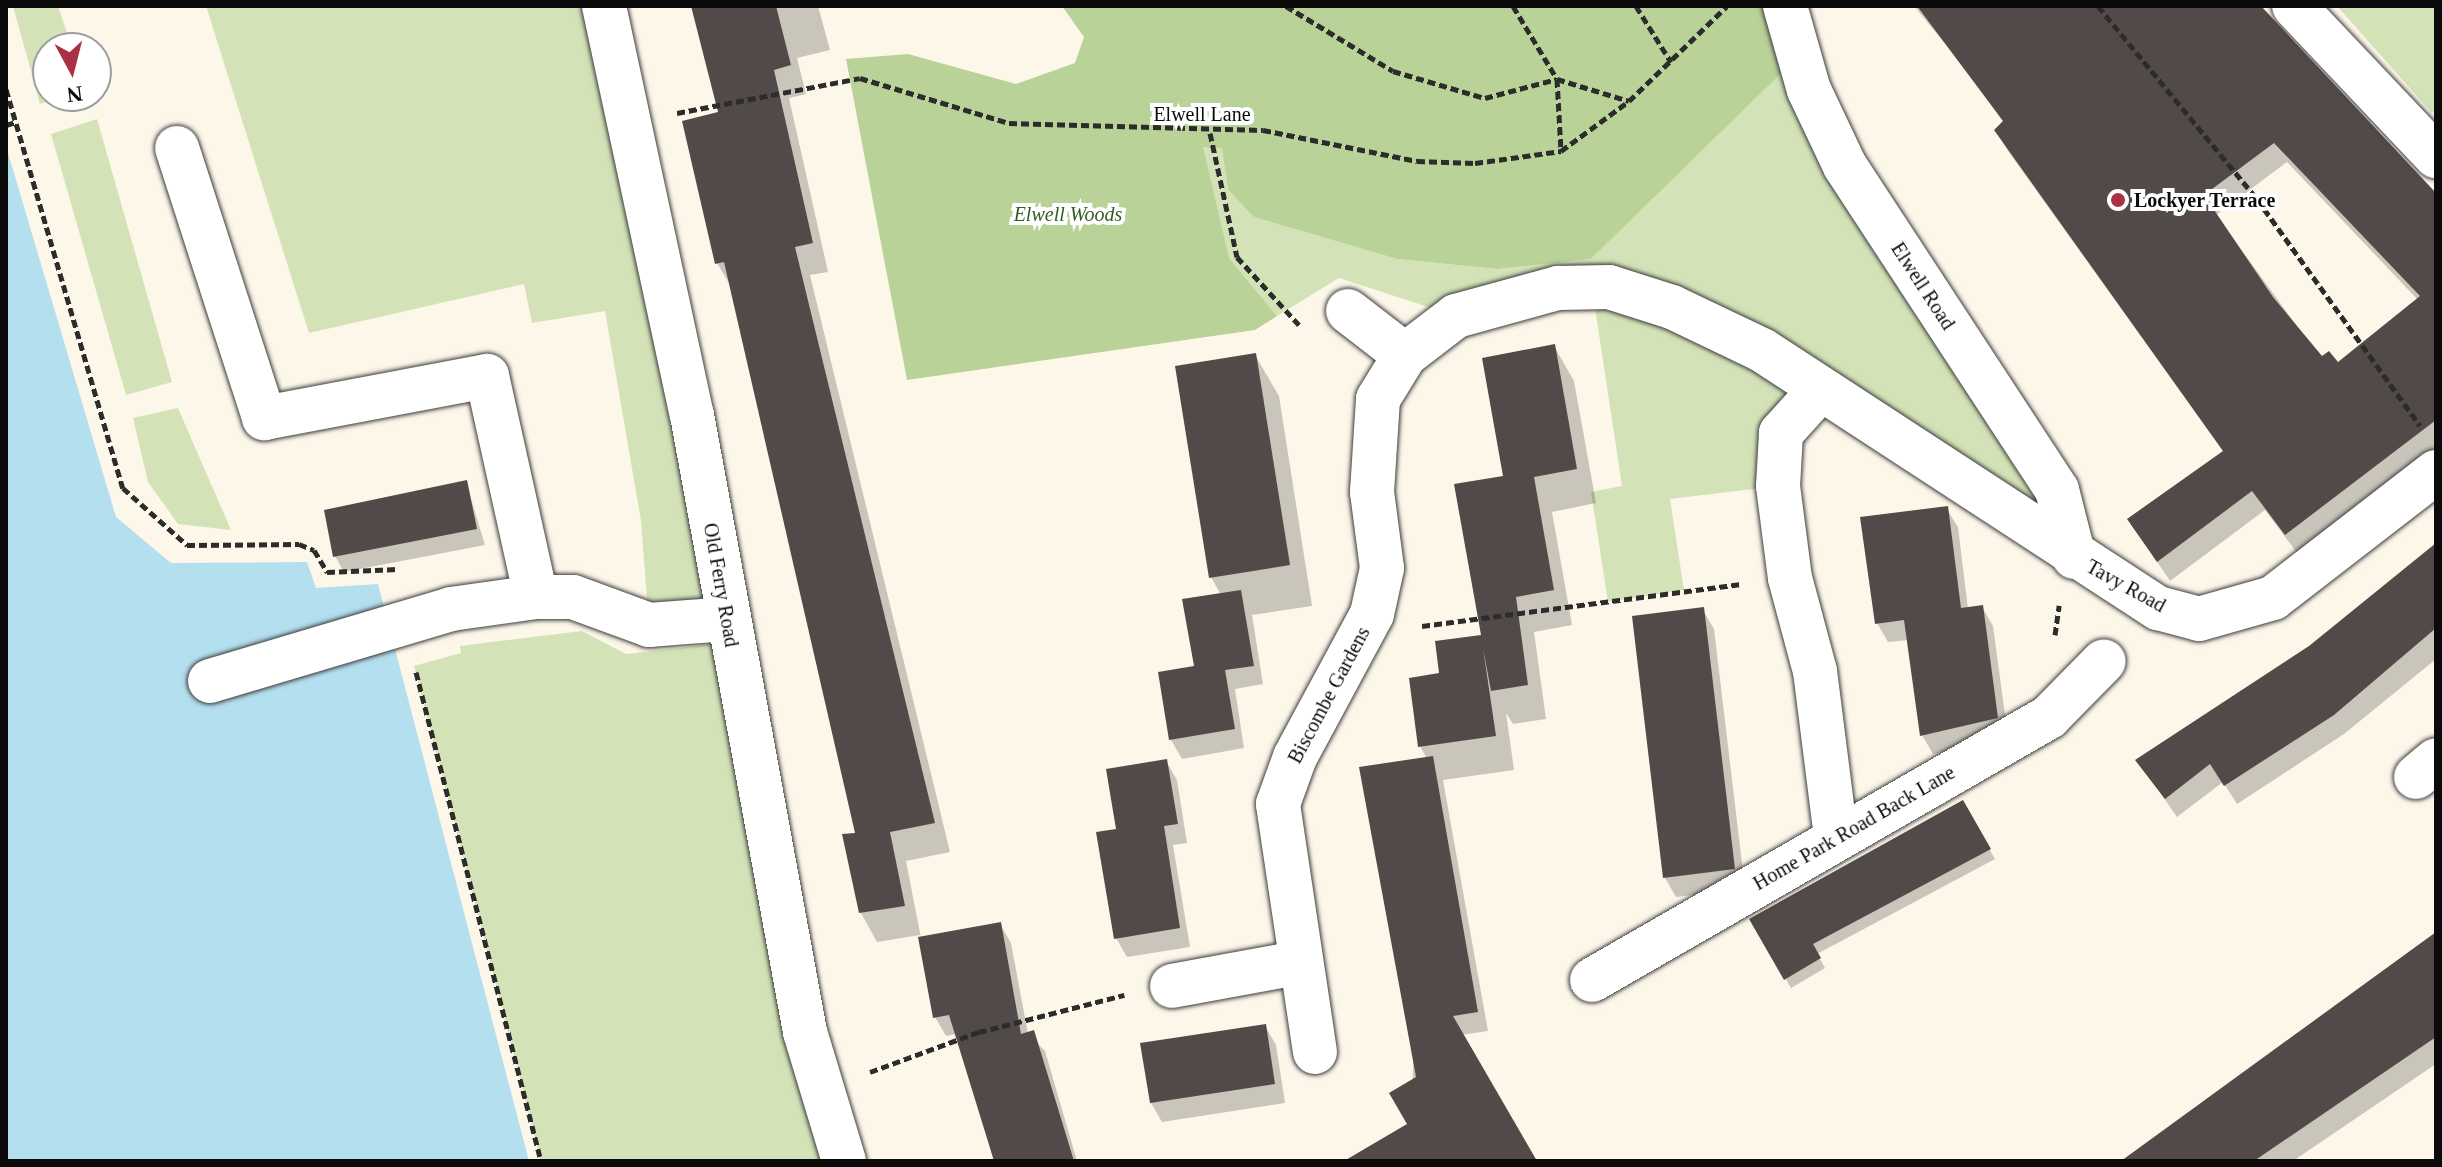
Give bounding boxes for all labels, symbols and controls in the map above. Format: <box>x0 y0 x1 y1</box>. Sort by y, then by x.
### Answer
north arrow <box>32 32 112 112</box>
text: N <box>65 81 84 108</box>
street label: Elwell Lane <box>1153 102 1251 126</box>
place label: Lockyer Terrace <box>2134 188 2276 212</box>
marker: Lockyer Terrace <box>2109 191 2127 209</box>
park label: Elwell Woods <box>1014 202 1122 226</box>
street label: Elwell Road <box>1886 238 1960 334</box>
street label: Old Ferry Road <box>698 521 744 649</box>
street label: Tavy Road <box>2082 554 2170 618</box>
street label: Biscombe Gardens <box>1283 622 1375 768</box>
street label: Home Park Road Back Lane <box>1749 760 1959 896</box>

